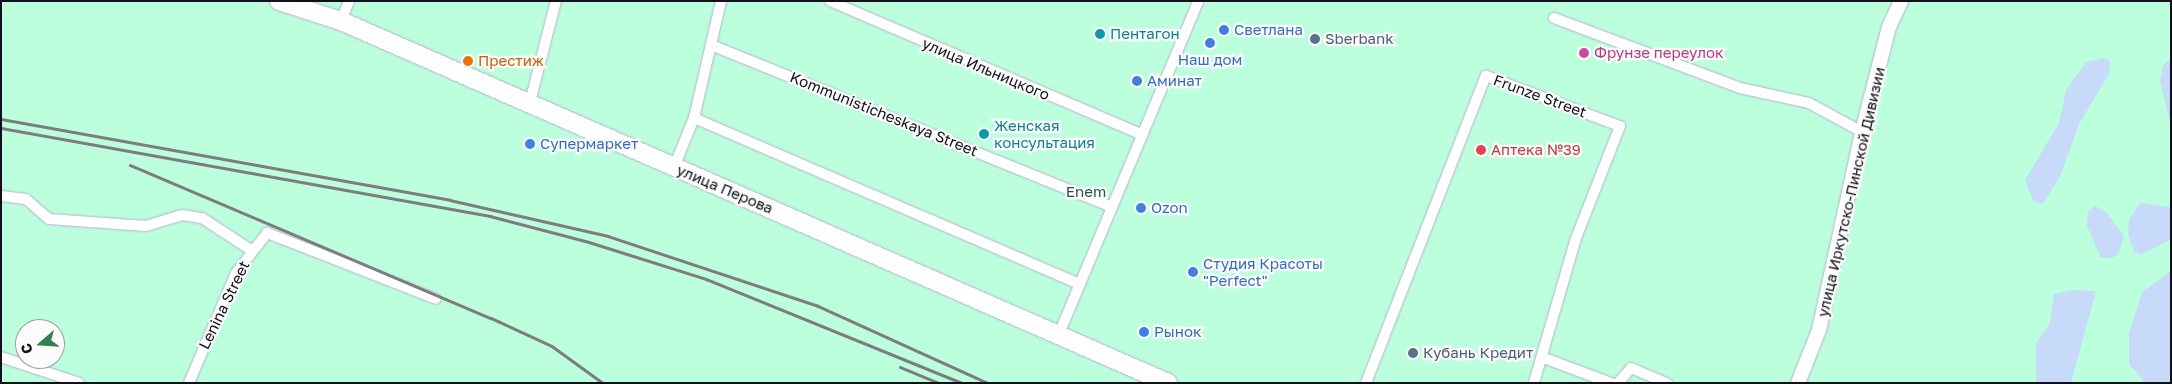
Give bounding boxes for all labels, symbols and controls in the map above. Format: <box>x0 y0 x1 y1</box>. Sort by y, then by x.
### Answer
place label: Светлана <box>1234 21 1303 39</box>
marker: Светлана <box>1218 24 1230 36</box>
place label: Пентагон <box>1110 25 1180 43</box>
marker: Пентагон <box>1094 28 1106 40</box>
place label: Sberbank <box>1325 30 1394 48</box>
marker: Sberbank <box>1309 33 1321 45</box>
street label: улица Ильницкого <box>920 34 1052 104</box>
marker: Наш дом <box>1204 37 1216 49</box>
place label: Фрунзе переулок <box>1594 44 1724 62</box>
marker: Фрунзе переулок <box>1578 47 1590 59</box>
place label: Наш дом <box>1178 51 1242 69</box>
place label: Престиж <box>478 52 544 70</box>
marker: Престиж <box>462 55 474 67</box>
street label: улица Иркутско-Пинской Дивизии <box>1813 65 1889 319</box>
street label: Kommunisticheskaya Street <box>787 68 981 160</box>
street label: Frunze Street <box>1491 71 1589 121</box>
place label: Аминат <box>1147 72 1202 90</box>
marker: Аминат <box>1131 75 1143 87</box>
place label: Женская консультация <box>994 116 1095 151</box>
marker: Женская консультация <box>978 128 990 140</box>
place label: Супермаркет <box>540 135 638 153</box>
marker: Супермаркет <box>524 138 536 150</box>
place label: Аптека №39 <box>1491 141 1581 159</box>
marker: Аптека №39 <box>1475 144 1487 156</box>
street label: улица Перова <box>674 161 776 217</box>
park label: Enem <box>1066 183 1106 201</box>
place label: Ozon <box>1151 199 1188 217</box>
marker: Ozon <box>1135 202 1147 214</box>
place label: Студия Красоты "Perfect" <box>1203 254 1323 289</box>
street label: Lenina Street <box>195 258 253 352</box>
marker: Студия Красоты "Perfect" <box>1187 266 1199 278</box>
north arrow <box>15 319 65 369</box>
place label: Рынок <box>1154 323 1202 341</box>
marker: Рынок <box>1138 326 1150 338</box>
text: С <box>17 341 36 356</box>
place label: Кубань Кредит <box>1423 344 1533 362</box>
marker: Кубань Кредит <box>1407 347 1419 359</box>

